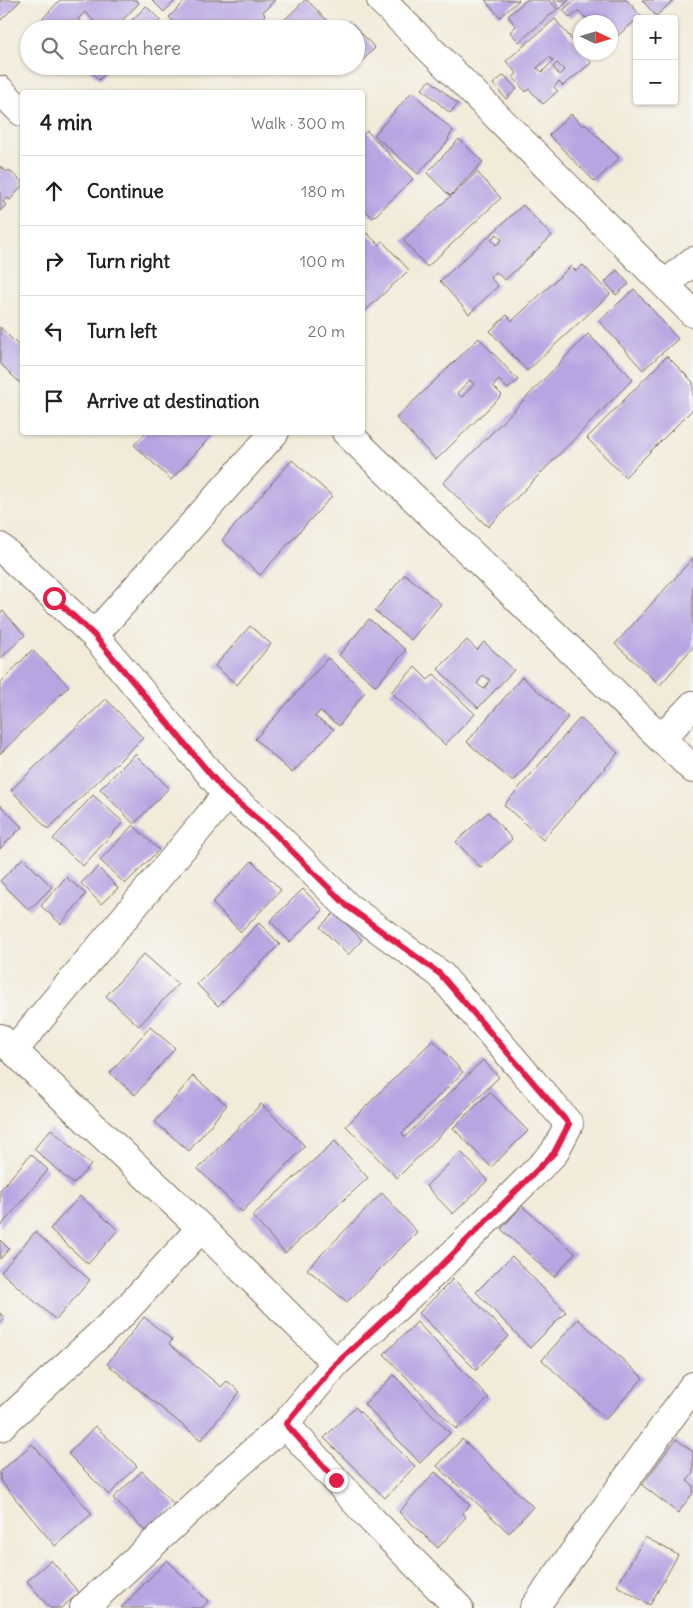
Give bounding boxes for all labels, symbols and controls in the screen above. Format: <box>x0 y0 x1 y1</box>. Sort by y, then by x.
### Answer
north arrow <box>573 15 618 60</box>
map controls <box>633 15 678 105</box>
button: + <box>633 15 678 60</box>
search box <box>20 20 365 75</box>
icon: search <box>38 34 66 62</box>
text: Search here <box>78 36 181 60</box>
button: − <box>633 60 678 105</box>
text: 4 min <box>40 109 92 136</box>
text: Walk · 300 m <box>251 113 345 133</box>
icon: ahead <box>40 177 68 205</box>
text: Continue <box>87 179 164 203</box>
text: 180 m <box>301 181 345 201</box>
icon: right <box>40 247 68 275</box>
text: Turn right <box>87 249 170 273</box>
text: 100 m <box>300 251 345 271</box>
icon: left <box>40 317 68 345</box>
text: Turn left <box>87 319 157 343</box>
text: 20 m <box>308 321 345 341</box>
icon: arrive <box>40 387 68 415</box>
text: Arrive at destination <box>87 389 260 413</box>
route start <box>43 587 66 610</box>
route end <box>325 1469 348 1492</box>

